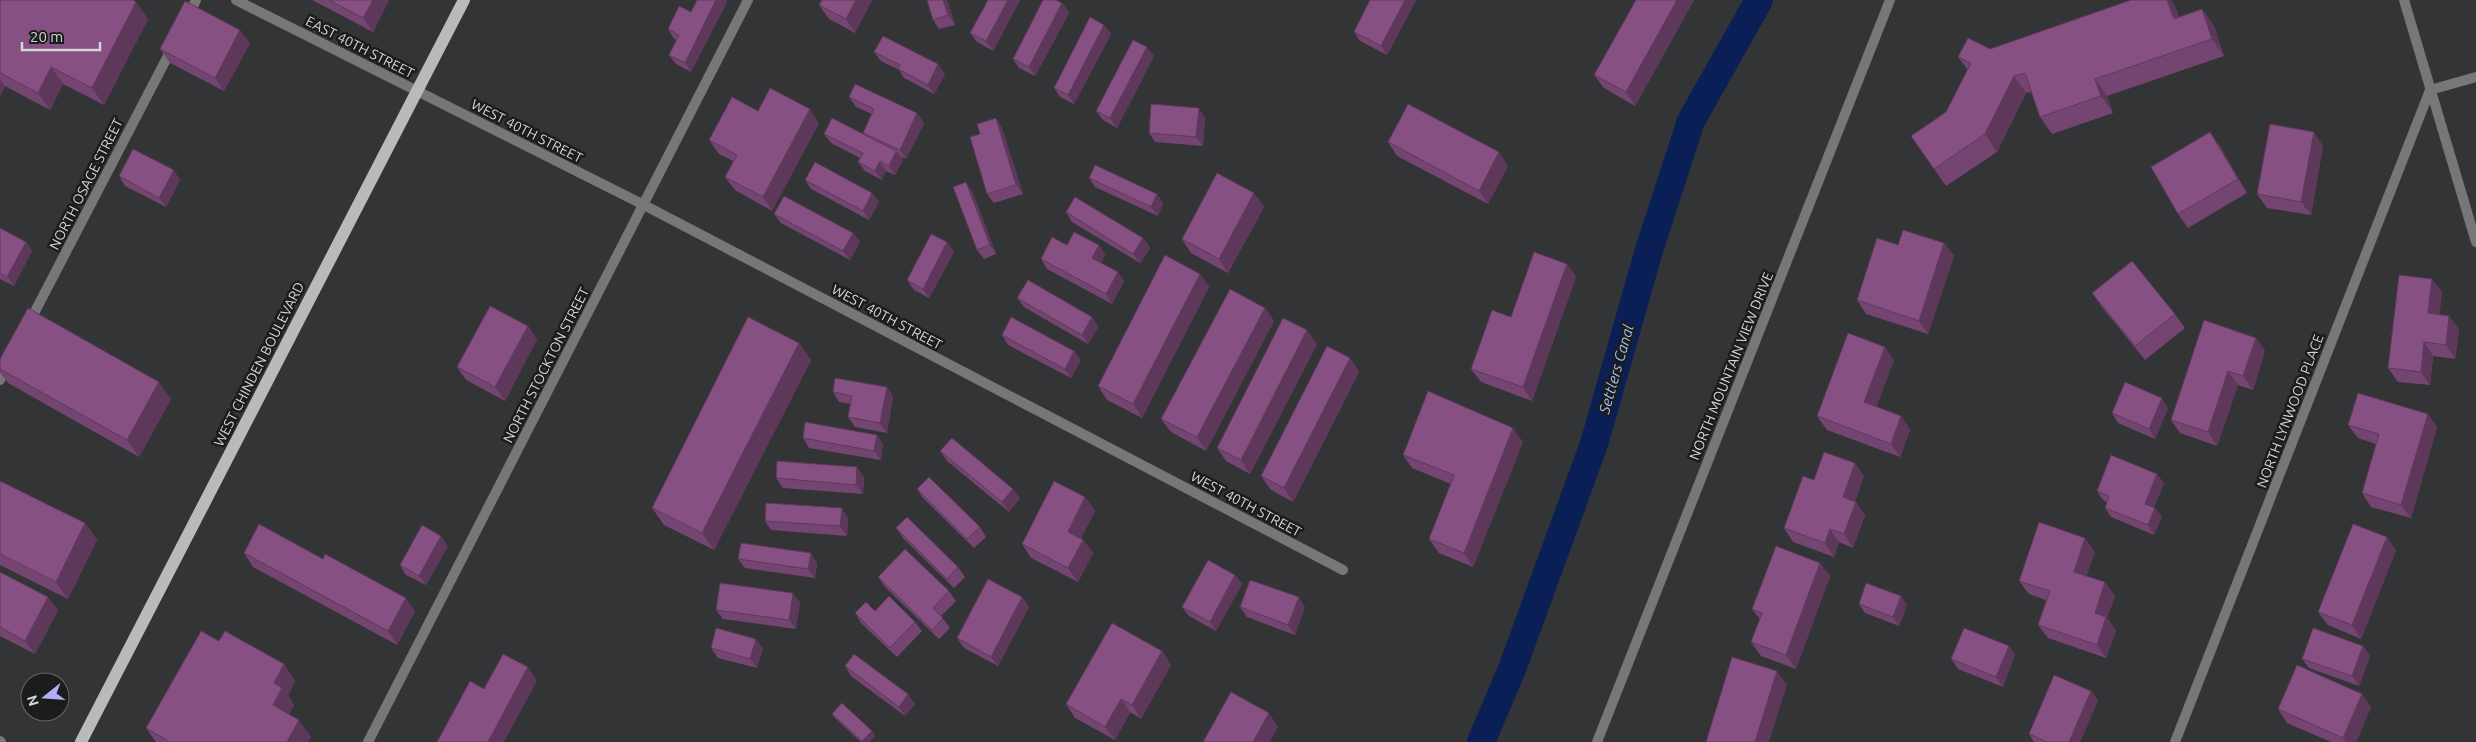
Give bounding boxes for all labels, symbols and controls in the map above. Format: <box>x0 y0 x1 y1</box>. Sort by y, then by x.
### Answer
street label: EAST 40TH STREET <box>303 13 417 81</box>
scale bar <box>22 20 100 52</box>
text: 20 m <box>30 28 63 45</box>
street label: WEST 40TH STREET <box>469 96 586 166</box>
street label: NORTH OSAGE STREET <box>46 116 126 252</box>
street label: NORTH MOUNTAIN VIEW DRIVE <box>1686 270 1776 462</box>
street label: WEST CHINDEN BOULEVARD <box>211 279 308 449</box>
street label: WEST 40TH STREET <box>829 281 945 353</box>
street label: NORTH STOCKTON STREET <box>500 284 592 445</box>
water label: Settlers Canal <box>1595 322 1637 416</box>
street label: NORTH LYNWOOD PLACE <box>2253 332 2327 490</box>
street label: WEST 40TH STREET <box>1188 468 1304 540</box>
north arrow <box>20 672 70 722</box>
text: N <box>23 693 42 708</box>

